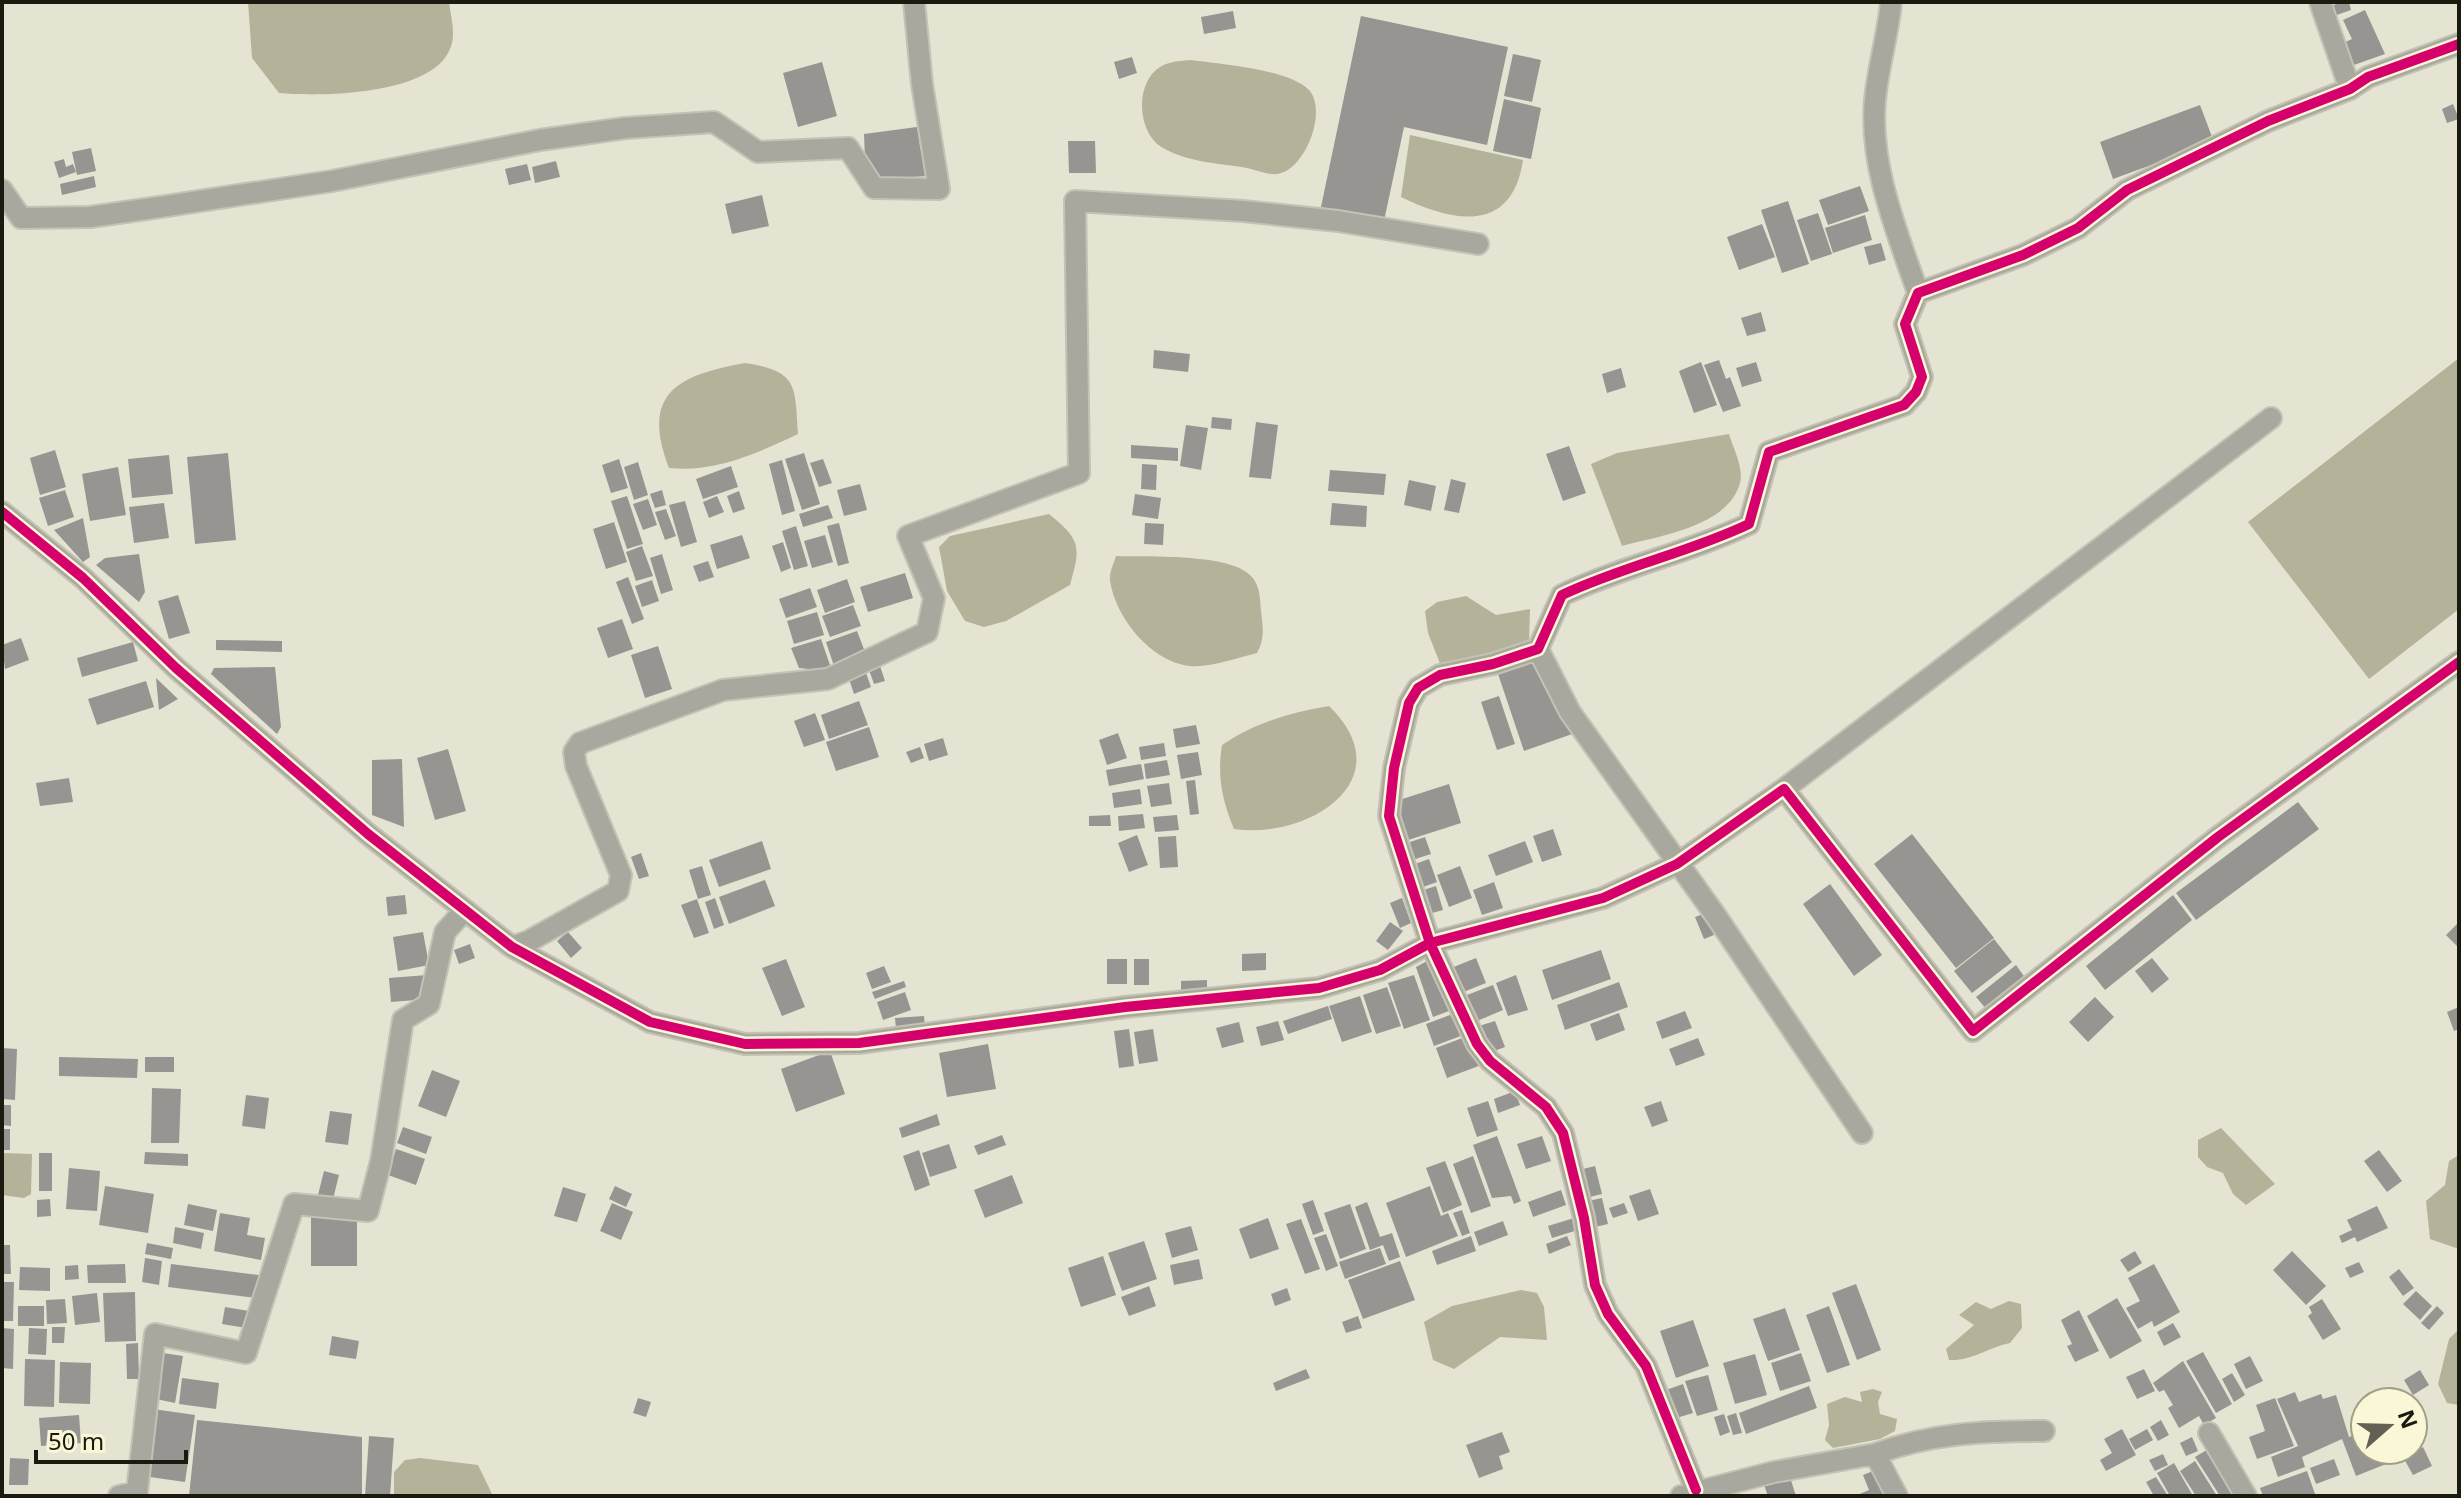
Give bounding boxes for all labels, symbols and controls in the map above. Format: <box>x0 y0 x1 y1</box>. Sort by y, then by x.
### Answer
north arrow <box>2349 1386 2429 1466</box>
text: N <box>2392 1405 2426 1432</box>
scale bar <box>36 1414 186 1464</box>
text: 50 m <box>48 1424 104 1457</box>

